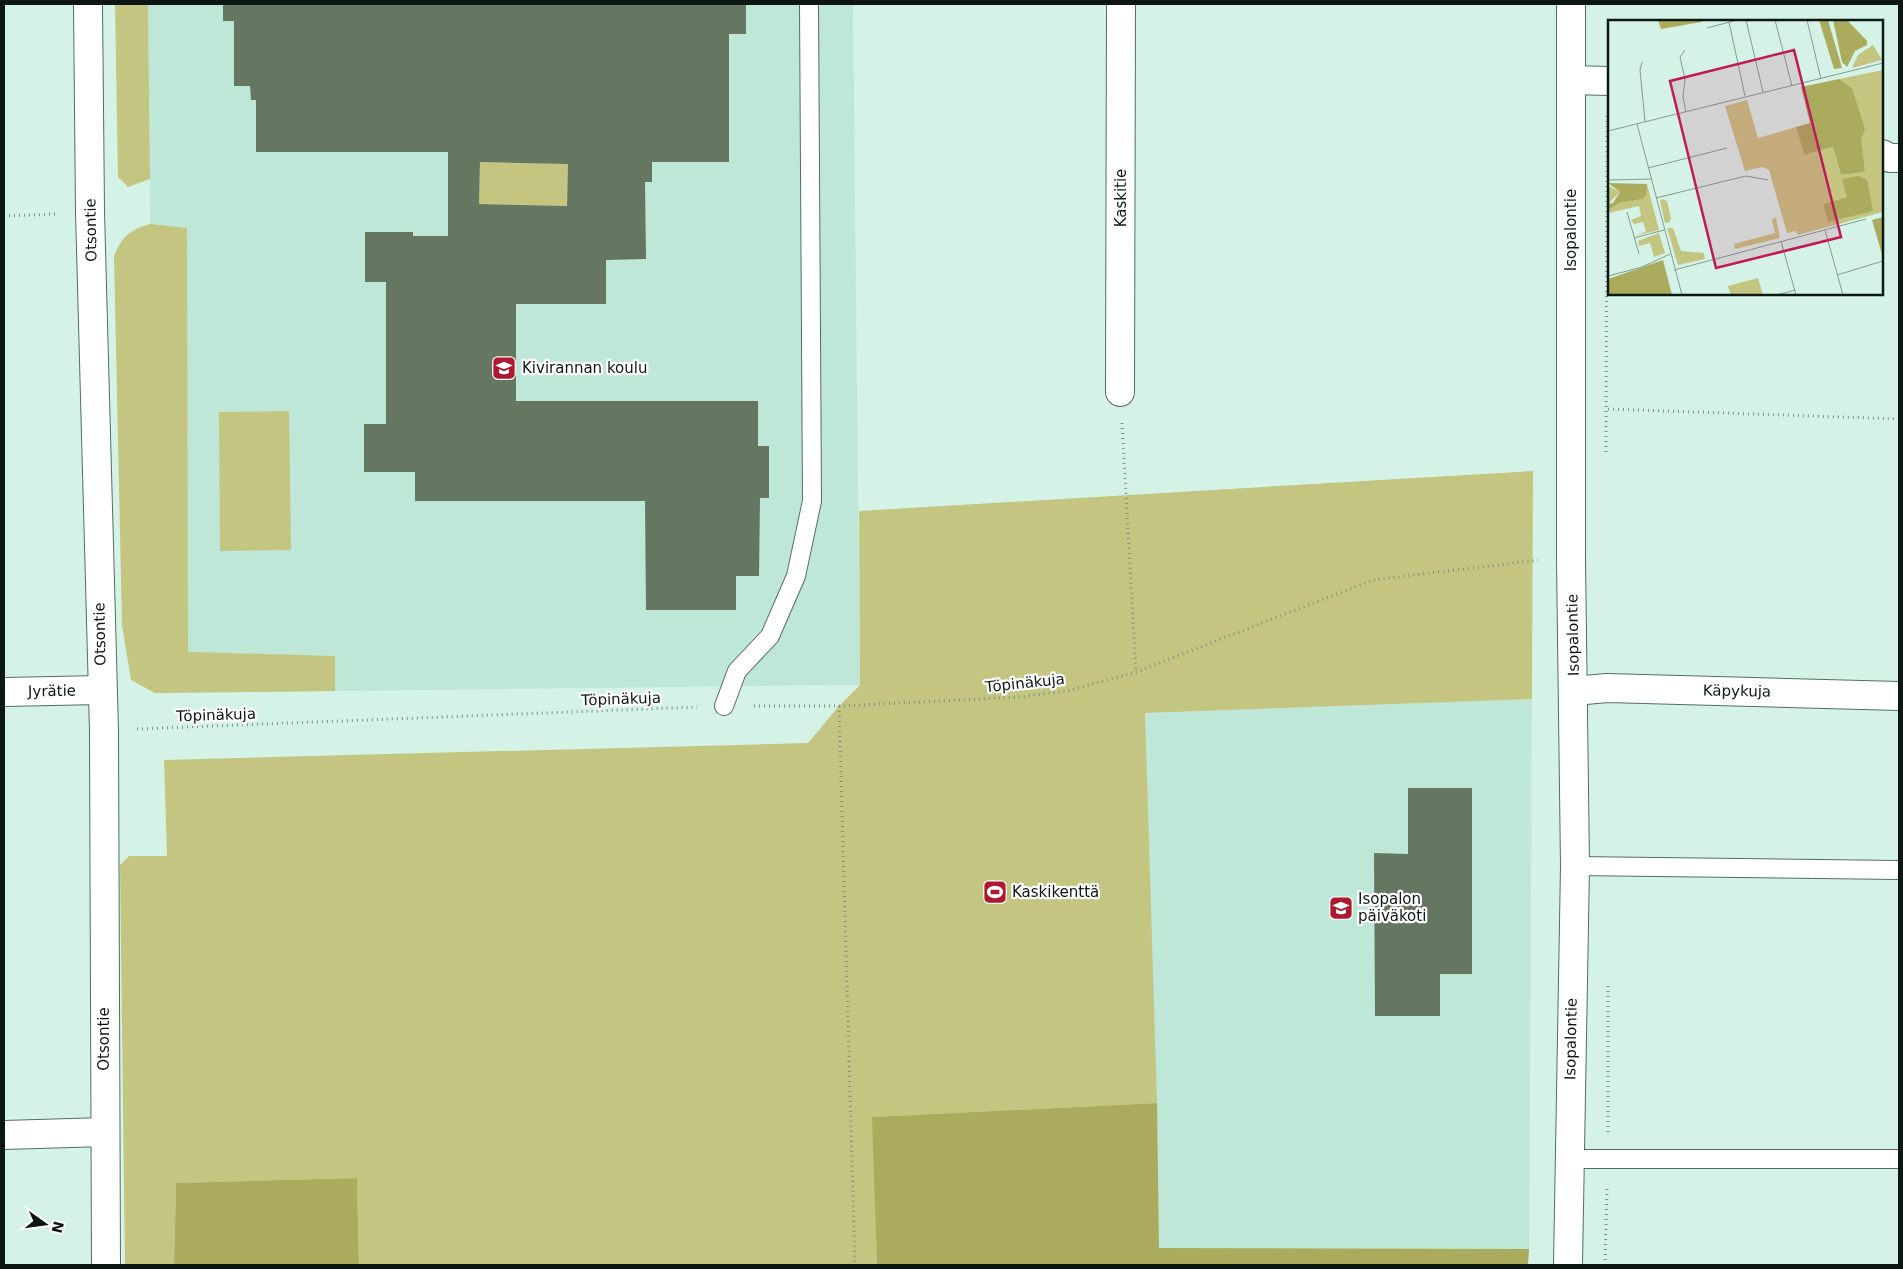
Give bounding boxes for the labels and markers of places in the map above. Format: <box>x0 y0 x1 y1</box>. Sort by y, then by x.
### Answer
school or university icon: Kivirannan koulu <box>491 355 517 381</box>
place label: Kivirannan koulu <box>522 359 647 377</box>
sports icon: Kaskikenttä <box>982 879 1008 905</box>
place label: Kaskikenttä <box>1012 883 1099 901</box>
place label: Isopalon päiväkoti <box>1358 890 1426 925</box>
school or university icon: Isopalon päiväkoti <box>1328 895 1354 921</box>

